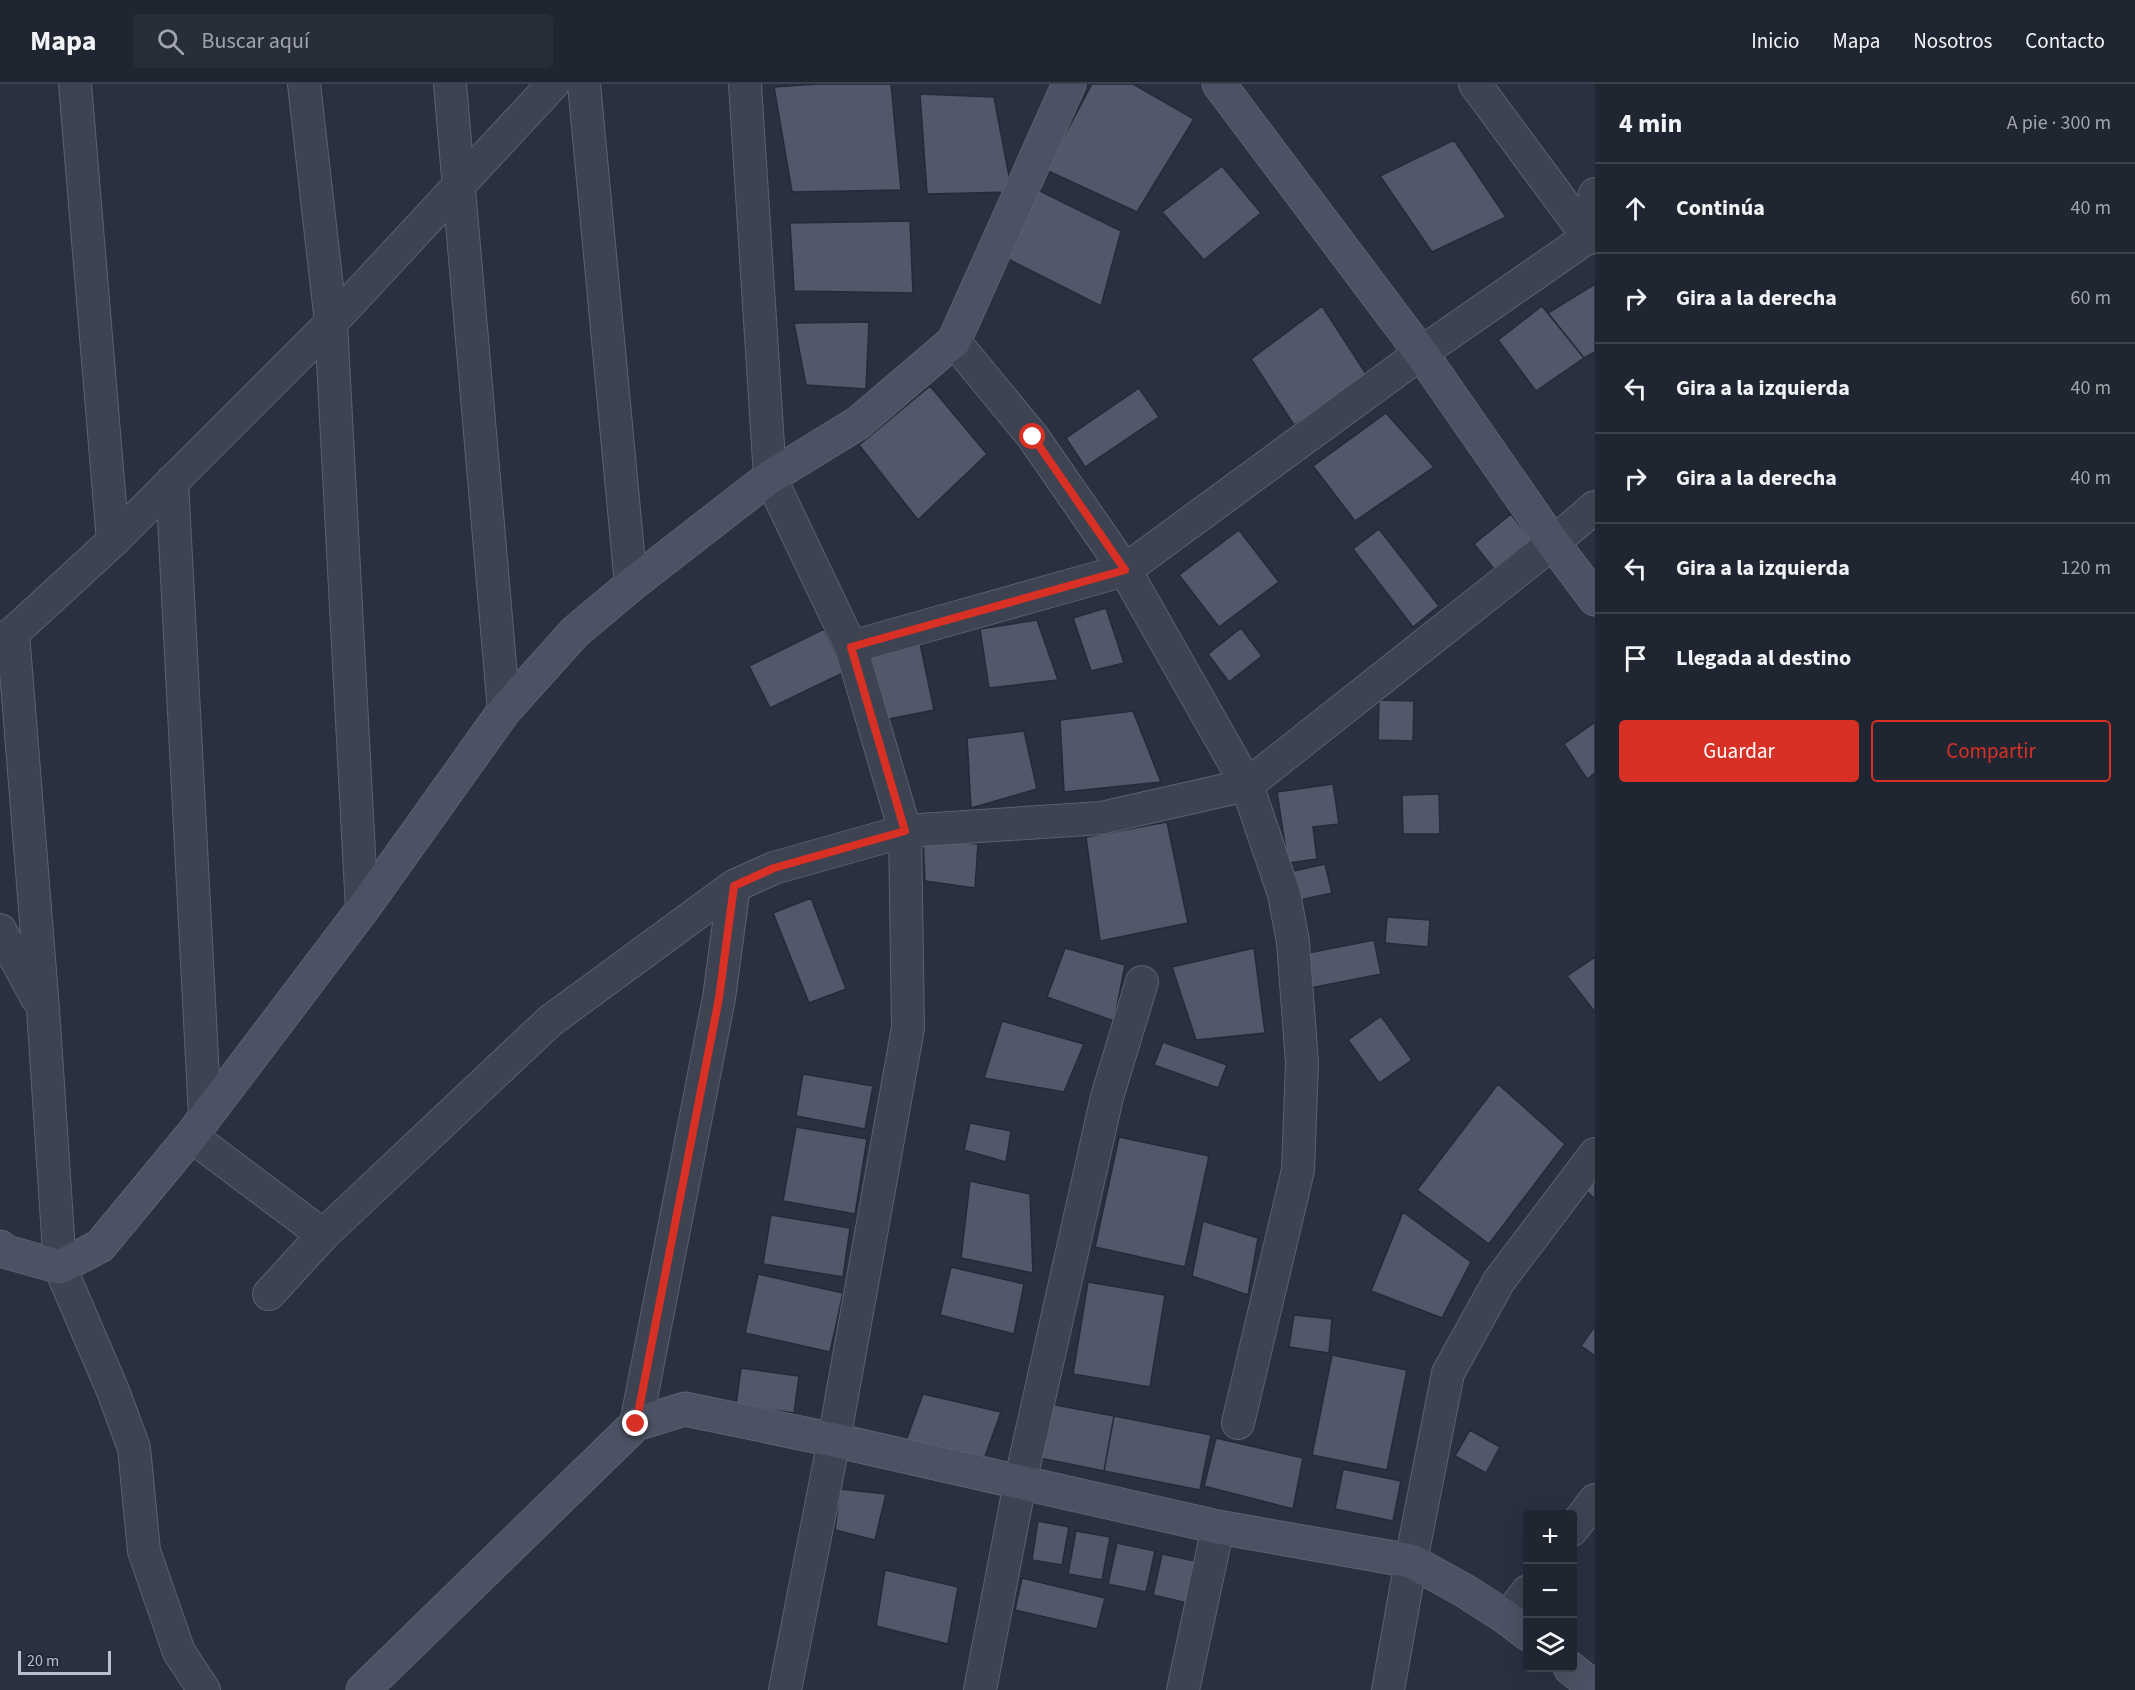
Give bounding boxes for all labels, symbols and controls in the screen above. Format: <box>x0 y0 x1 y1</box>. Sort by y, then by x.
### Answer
search box <box>133 14 553 68</box>
text: Mapa <box>30 21 97 61</box>
icon: search <box>154 25 187 58</box>
text: Buscar aquí <box>202 25 309 57</box>
text: Inicio <box>1751 26 1799 56</box>
text: Mapa <box>1832 26 1880 56</box>
text: Nosotros <box>1913 26 1992 56</box>
text: Contacto <box>2025 26 2105 56</box>
text: 4 min <box>1619 105 1682 142</box>
text: A pie · 300 m <box>2007 109 2111 137</box>
icon: ahead <box>1619 192 1652 225</box>
text: Continúa <box>1676 192 1765 224</box>
text: 40 m <box>2071 194 2111 222</box>
icon: right <box>1619 282 1652 315</box>
text: Gira a la derecha <box>1676 282 1837 314</box>
text: 60 m <box>2071 284 2111 312</box>
icon: left <box>1619 372 1652 405</box>
text: Gira a la izquierda <box>1676 372 1850 404</box>
text: 40 m <box>2071 374 2111 402</box>
route start <box>1019 423 1045 449</box>
icon: right <box>1619 462 1652 495</box>
text: Gira a la derecha <box>1676 462 1837 494</box>
text: 40 m <box>2071 464 2111 492</box>
icon: left <box>1619 552 1652 585</box>
text: Gira a la izquierda <box>1676 552 1850 584</box>
text: 120 m <box>2061 554 2111 582</box>
icon: arrive <box>1619 642 1652 675</box>
text: Llegada al destino <box>1676 642 1851 674</box>
button: Guardar <box>1619 720 1859 782</box>
button: Compartir <box>1871 720 2111 782</box>
route end <box>622 1410 648 1436</box>
map controls <box>1523 1510 1577 1672</box>
button: + <box>1523 1510 1577 1564</box>
button: − <box>1523 1564 1577 1618</box>
button: layers <box>1523 1618 1577 1672</box>
scale bar <box>18 1648 111 1676</box>
text: 20 m <box>27 1650 59 1672</box>

